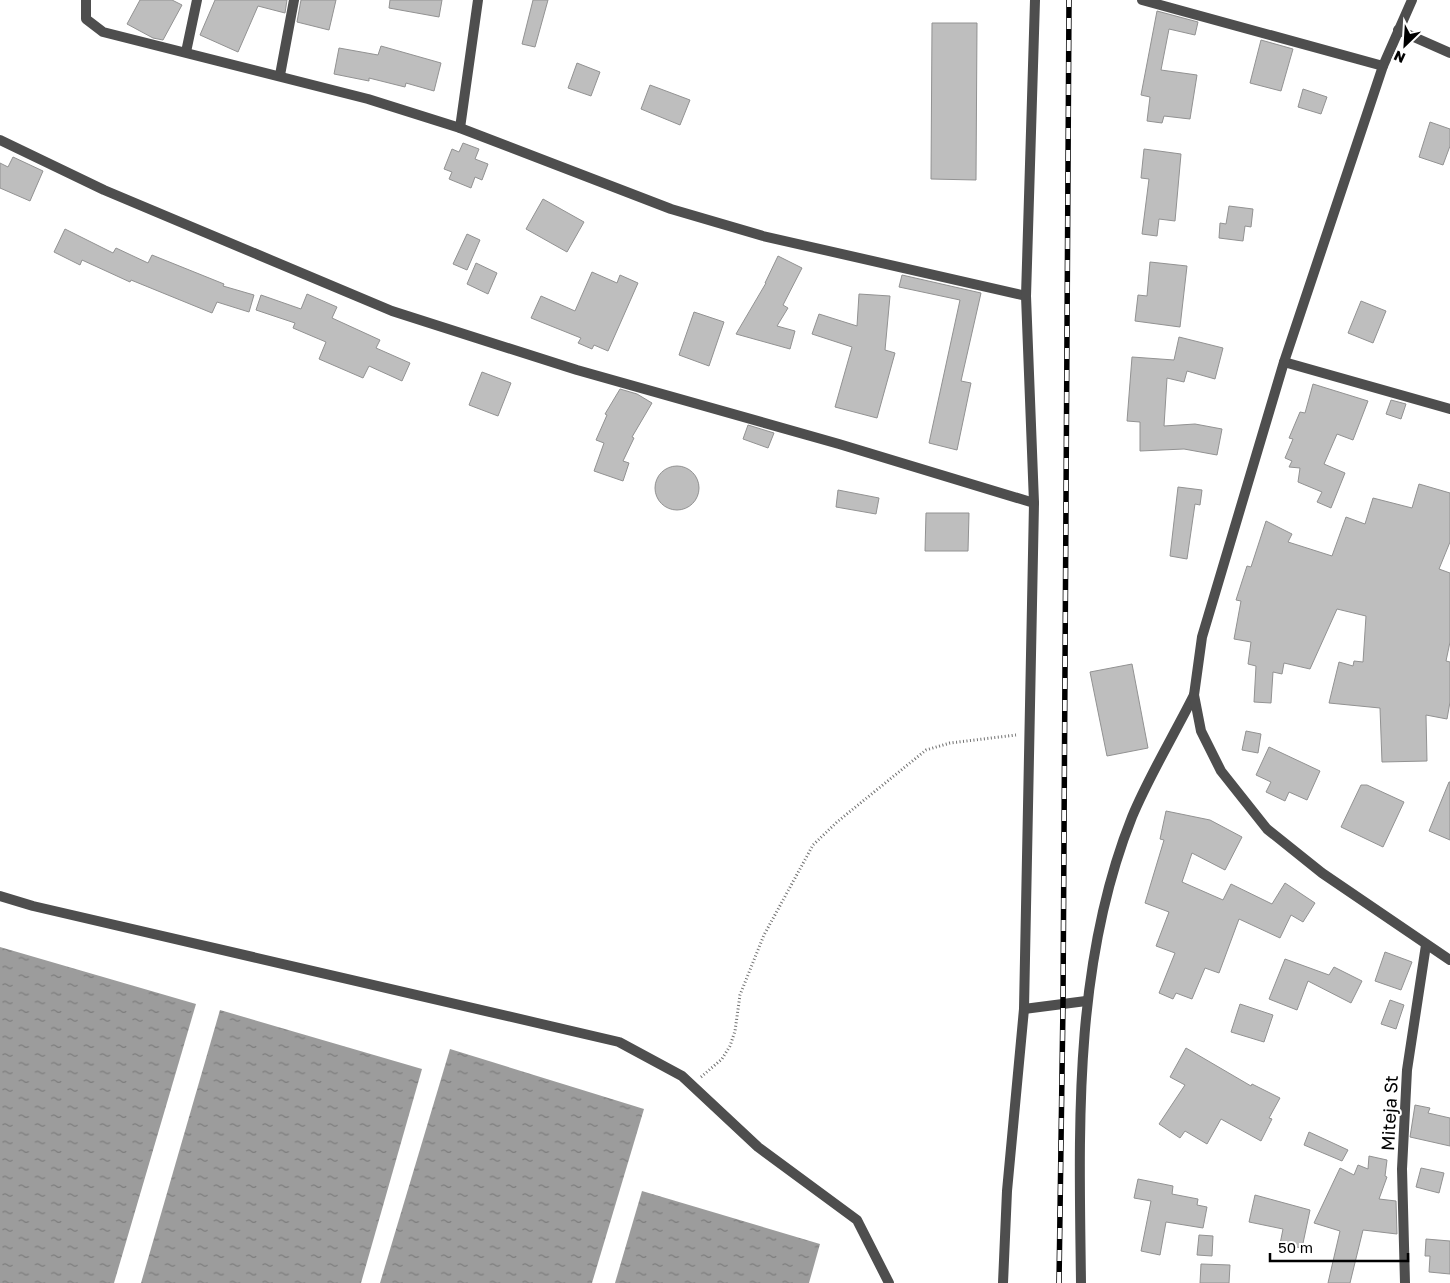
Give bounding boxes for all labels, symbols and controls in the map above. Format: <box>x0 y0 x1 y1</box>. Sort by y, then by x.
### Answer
north arrow <box>1380 20 1430 70</box>
text: N <box>1391 47 1408 67</box>
street label: Miteja St <box>1376 1075 1402 1151</box>
scale bar <box>1270 1230 1408 1262</box>
text: 50 m <box>1278 1238 1313 1256</box>

